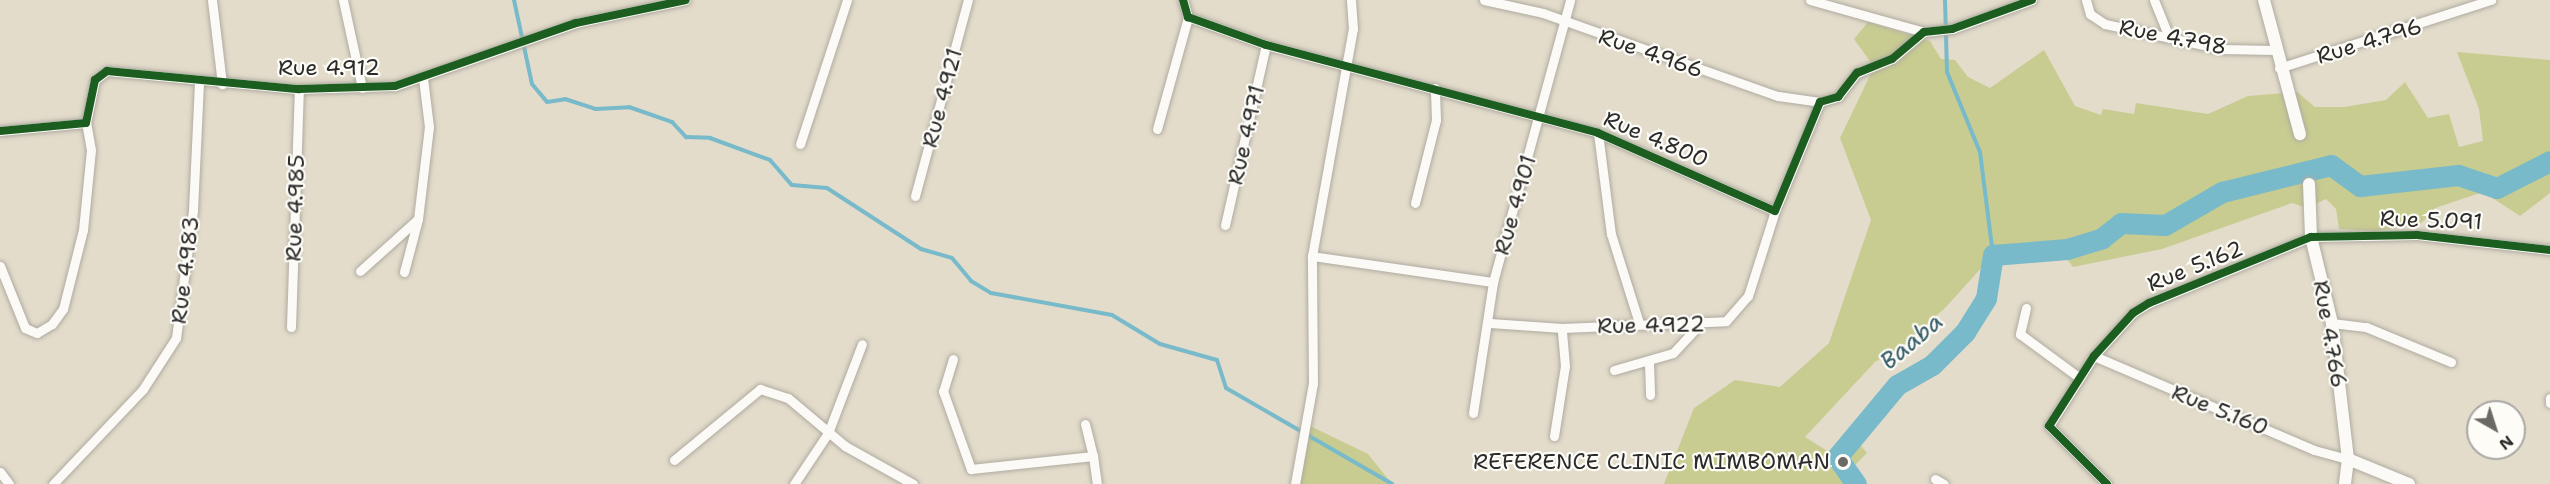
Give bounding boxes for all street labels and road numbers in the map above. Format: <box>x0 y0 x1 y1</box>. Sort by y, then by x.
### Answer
street label: Rue 4.796 <box>2313 12 2425 70</box>
street label: Rue 4.798 <box>2117 14 2229 60</box>
street label: Rue 4.966 <box>1595 23 1707 83</box>
street label: Rue 4.921 <box>916 46 968 150</box>
street label: Rue 4.912 <box>278 55 380 81</box>
street label: Rue 4.971 <box>1222 83 1270 187</box>
street label: Rue 4.800 <box>1600 105 1712 173</box>
street label: Rue 4.901 <box>1488 152 1542 258</box>
street label: Rue 4.985 <box>280 154 310 262</box>
street label: Rue 5.091 <box>2379 205 2483 235</box>
street label: Rue 4.983 <box>165 215 205 325</box>
street label: Rue 5.162 <box>2143 235 2247 297</box>
street label: Rue 4.766 <box>2308 278 2352 390</box>
street label: Rue 4.922 <box>1597 311 1705 339</box>
street label: Rue 5.160 <box>2168 379 2272 441</box>

